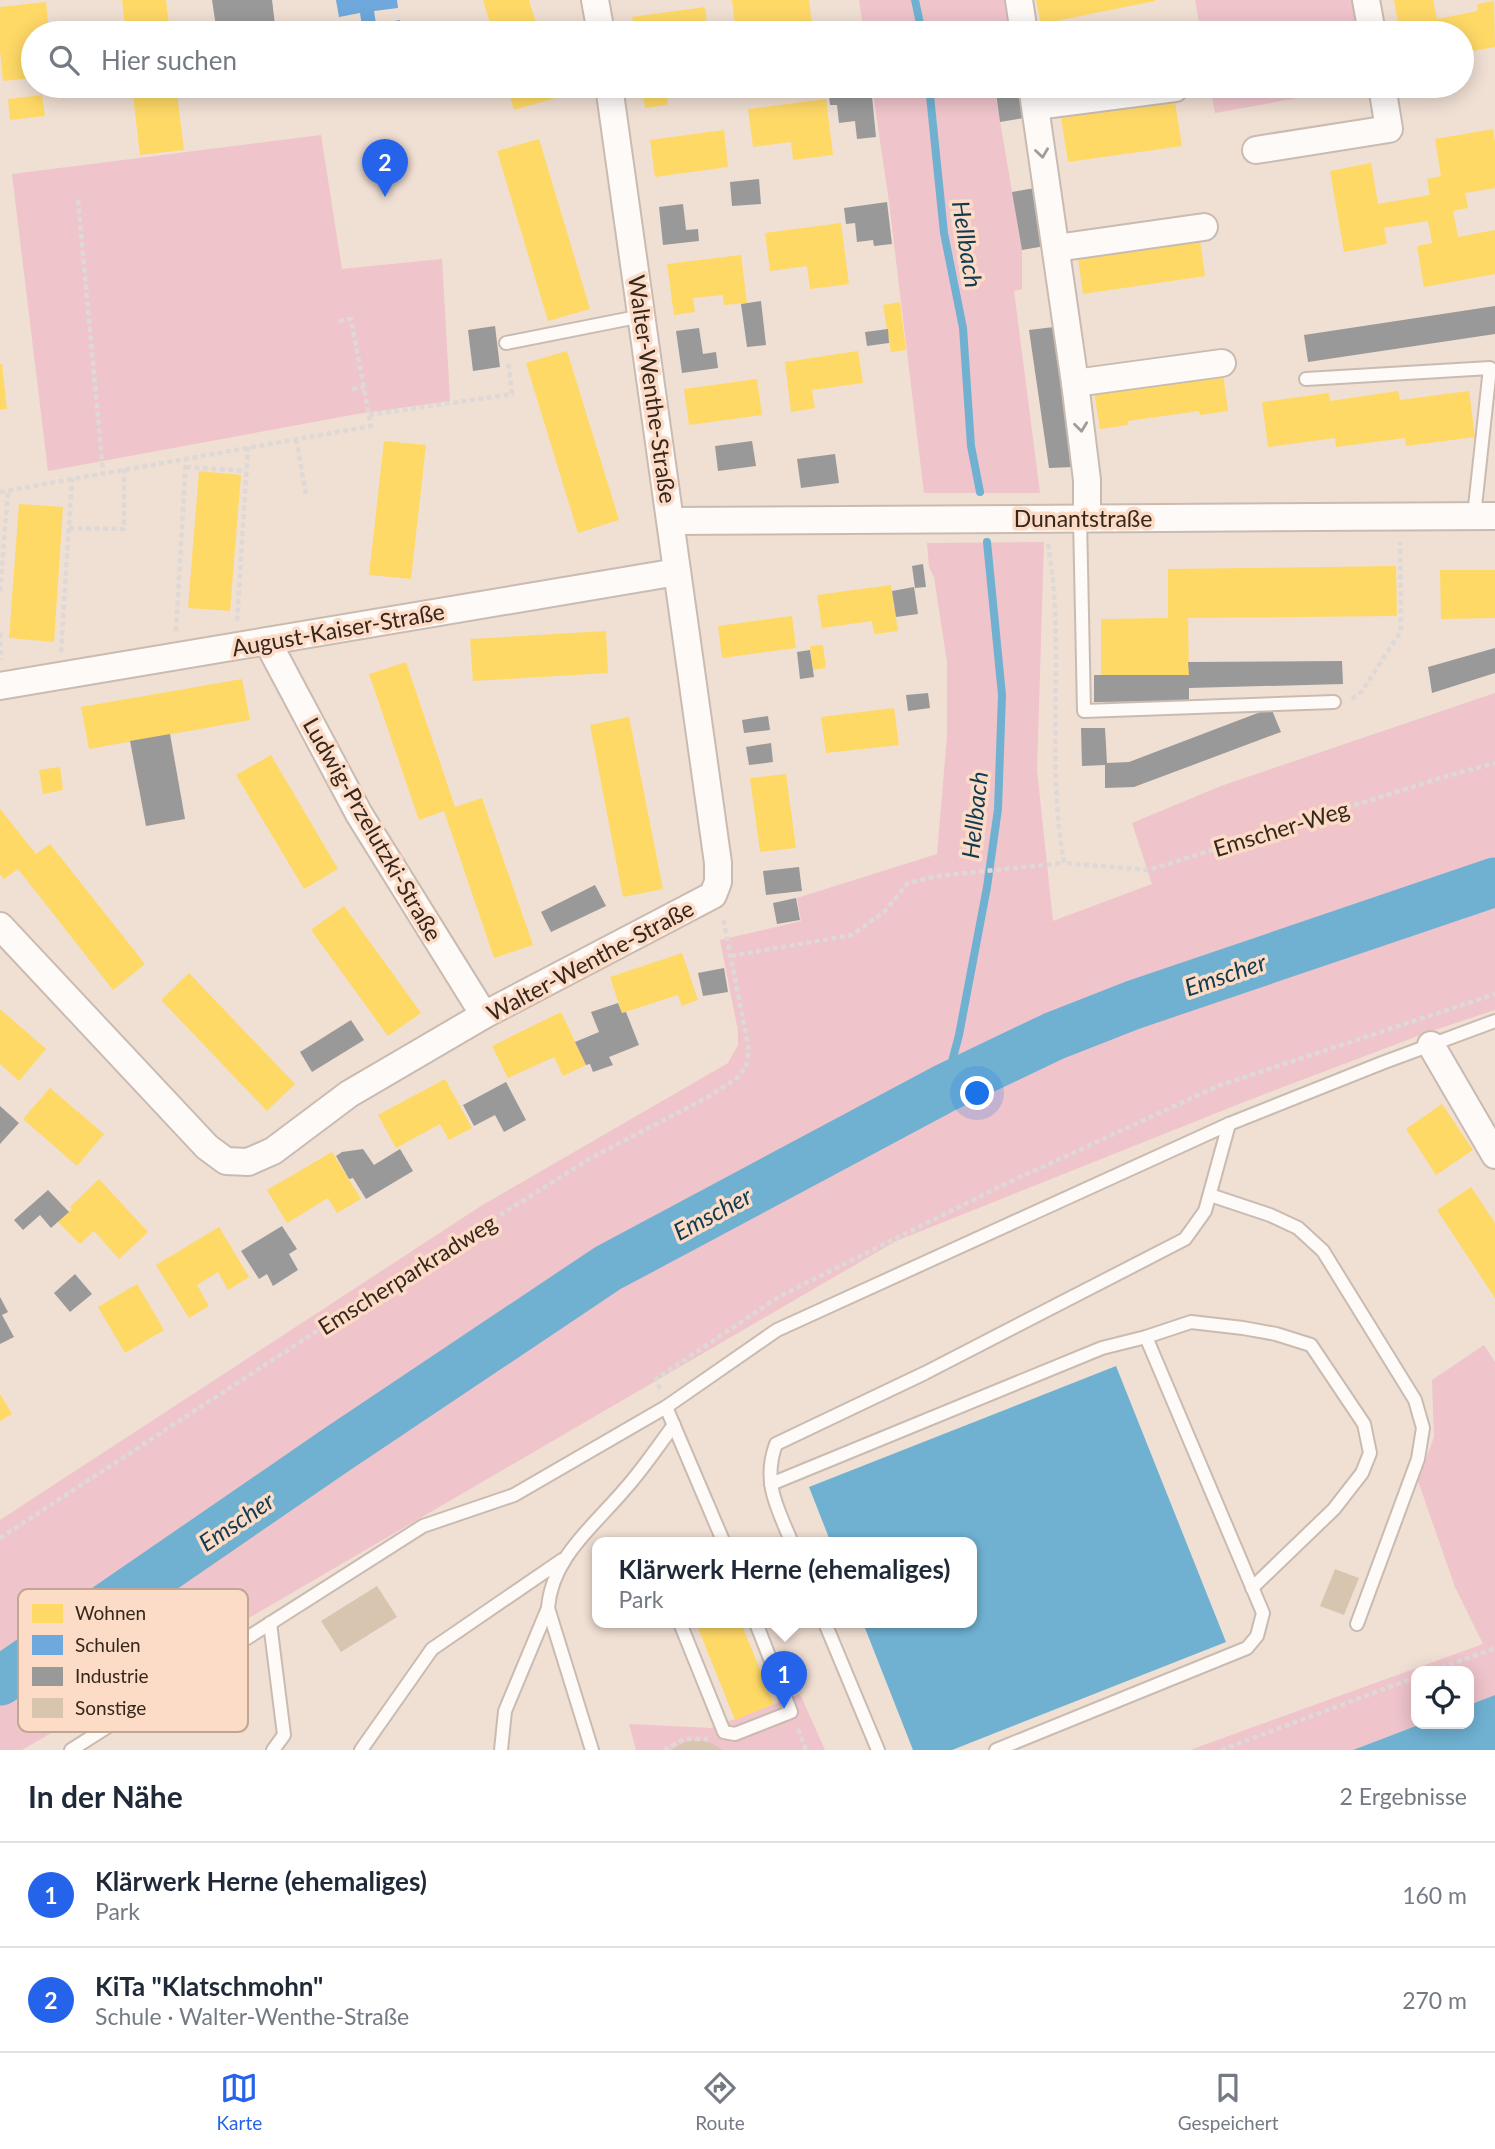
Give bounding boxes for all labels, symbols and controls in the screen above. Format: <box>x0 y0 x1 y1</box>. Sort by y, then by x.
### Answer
search box <box>21 21 1474 98</box>
icon: search <box>45 41 83 79</box>
text: Hier suchen <box>101 44 237 76</box>
pin: 2 <box>362 139 408 197</box>
one-way arrow <box>1035 147 1050 159</box>
water label: Hellbach <box>947 199 989 289</box>
street label: Walter-Wenthe-Straße <box>623 273 683 505</box>
one-way arrow <box>1073 421 1088 433</box>
street label: Dunantstraße <box>1014 504 1152 532</box>
street label: August-Kaiser-Straße <box>229 596 447 662</box>
street label: Ludwig-Przelutzki-Straße <box>298 712 448 946</box>
water label: Hellbach <box>955 770 993 860</box>
street label: Emscher-Weg <box>1210 794 1352 862</box>
street label: Walter-Wenthe-Straße <box>482 894 698 1026</box>
water label: Emscher <box>1180 946 1270 1001</box>
your location <box>960 1076 994 1110</box>
water label: Emscher <box>668 1180 757 1246</box>
street label: Emscherparkradweg <box>313 1208 501 1340</box>
water label: Emscher <box>193 1485 280 1557</box>
popup <box>592 1537 977 1628</box>
text: Klärwerk Herne (ehemaliges) <box>619 1553 950 1585</box>
text: Park <box>619 1585 663 1613</box>
legend <box>18 1589 248 1732</box>
text: Wohnen <box>75 1601 146 1624</box>
text: Schulen <box>75 1633 141 1656</box>
pin: 1 <box>761 1651 807 1709</box>
text: Industrie <box>75 1664 149 1687</box>
map controls <box>1411 1666 1474 1729</box>
button: locate <box>1411 1666 1474 1729</box>
text: Sonstige <box>75 1696 146 1719</box>
text: In der Nähe <box>28 1778 183 1814</box>
text: 2 Ergebnisse <box>1339 1782 1467 1810</box>
text: Klärwerk Herne (ehemaliges) <box>95 1865 427 1897</box>
text: 1 <box>44 1881 58 1909</box>
text: 160 m <box>1402 1881 1467 1909</box>
text: Park <box>95 1897 140 1925</box>
text: KiTa "Klatschmohn" <box>95 1970 323 2002</box>
text: 2 <box>44 1986 58 2014</box>
text: 270 m <box>1402 1986 1467 2014</box>
text: Schule · Walter-Wenthe-Straße <box>95 2002 409 2030</box>
tab: Karte <box>217 2069 262 2134</box>
tab: Route <box>695 2069 745 2134</box>
tab: Gespeichert <box>1178 2069 1278 2134</box>

